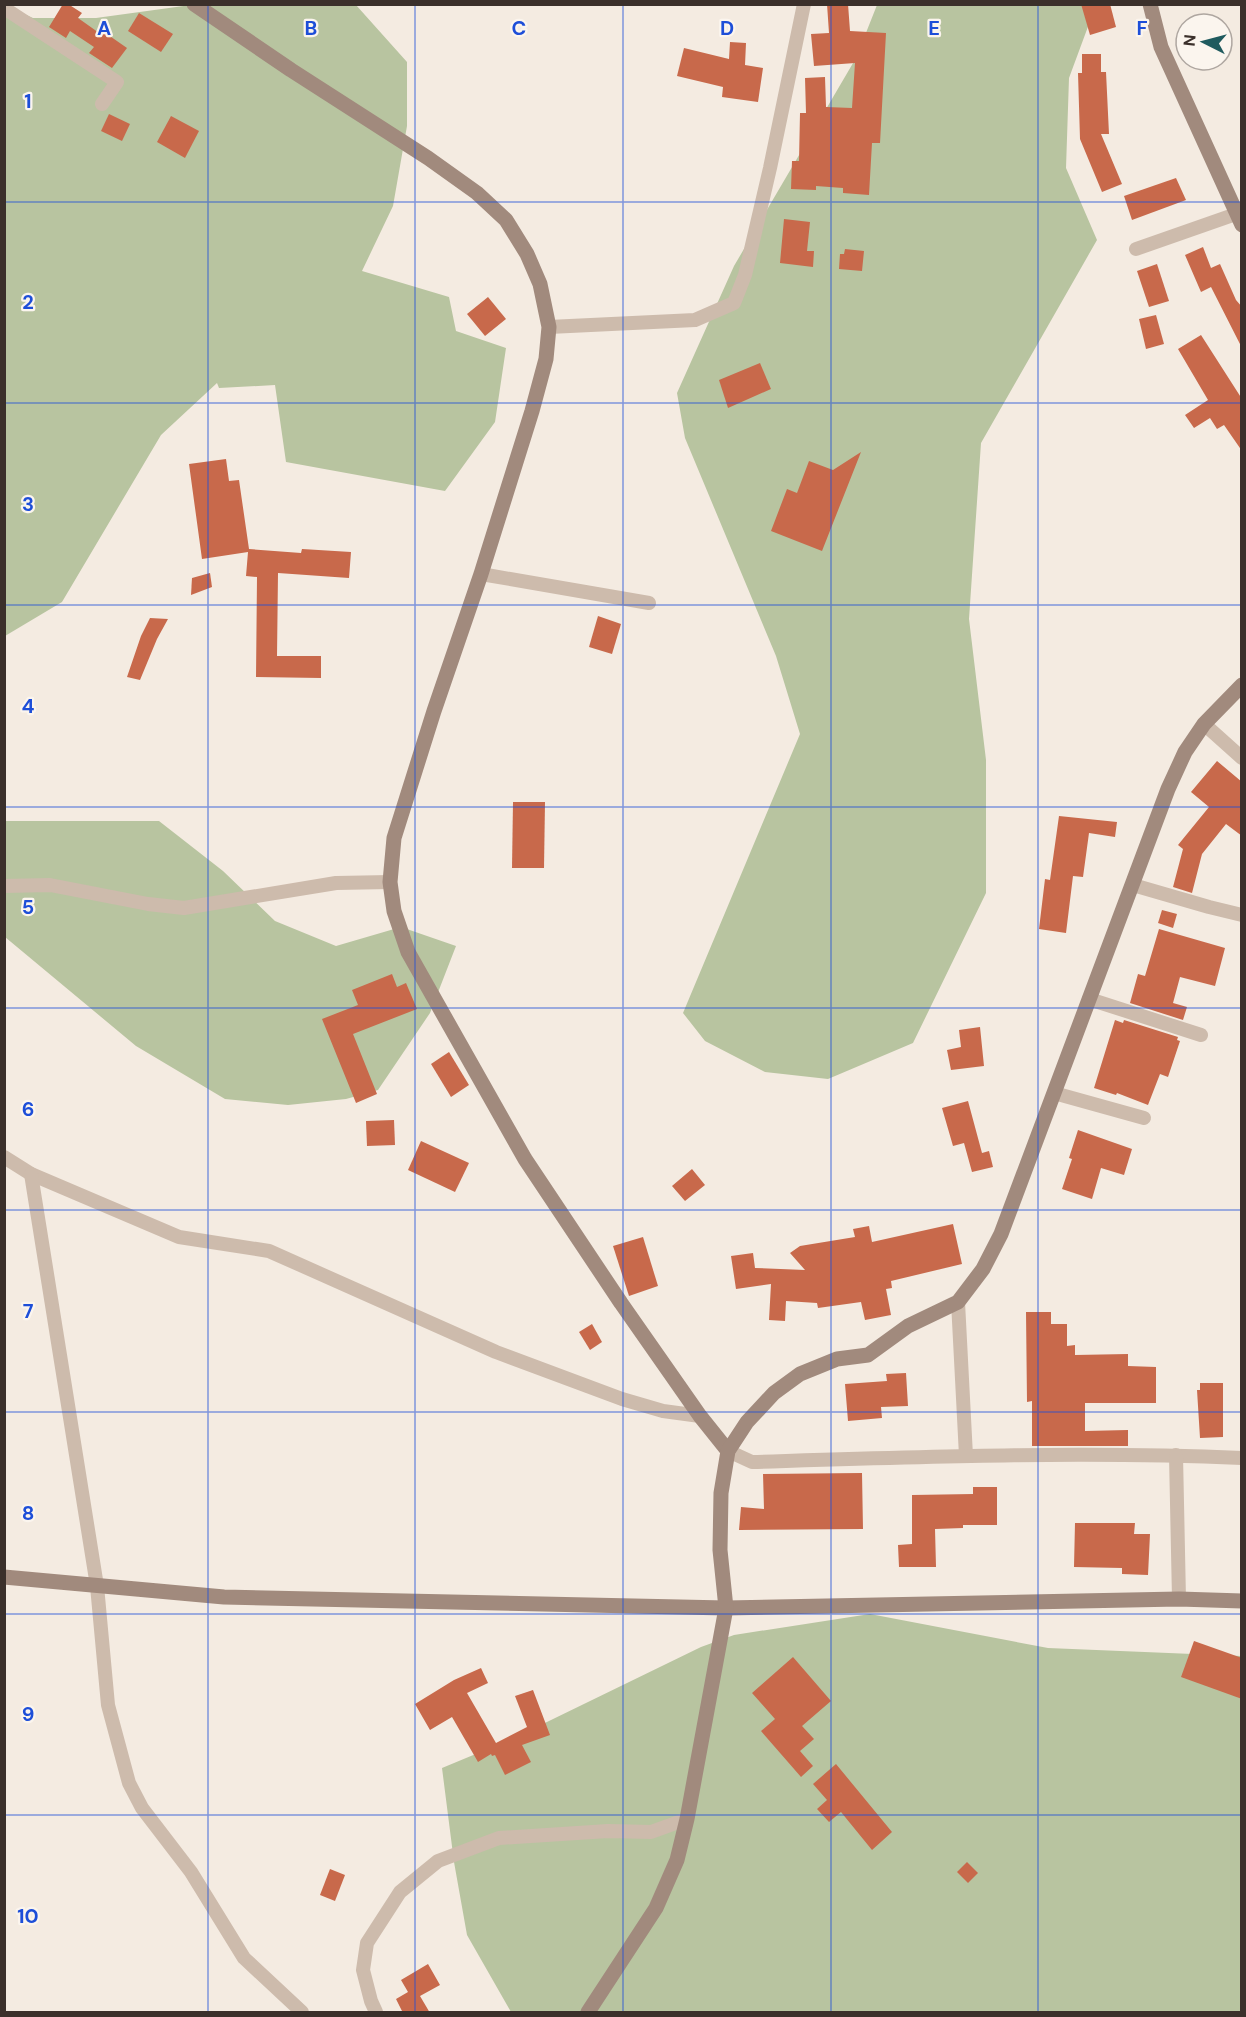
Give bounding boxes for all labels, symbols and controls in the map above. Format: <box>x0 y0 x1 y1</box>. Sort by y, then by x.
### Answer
north arrow <box>1174 12 1234 72</box>
text: A <box>97 15 111 41</box>
text: B <box>305 15 317 41</box>
text: C <box>512 15 526 41</box>
text: D <box>720 15 734 41</box>
text: E <box>928 15 940 41</box>
text: F <box>1136 15 1148 41</box>
text: N <box>1179 34 1201 47</box>
text: 1 <box>24 88 32 114</box>
text: 2 <box>22 289 34 315</box>
text: 3 <box>22 491 34 517</box>
text: 4 <box>22 693 35 719</box>
text: 5 <box>22 894 34 920</box>
text: 6 <box>22 1096 34 1122</box>
text: 7 <box>23 1298 34 1324</box>
text: 8 <box>22 1500 34 1526</box>
text: 9 <box>22 1701 34 1727</box>
text: 10 <box>17 1903 39 1929</box>

